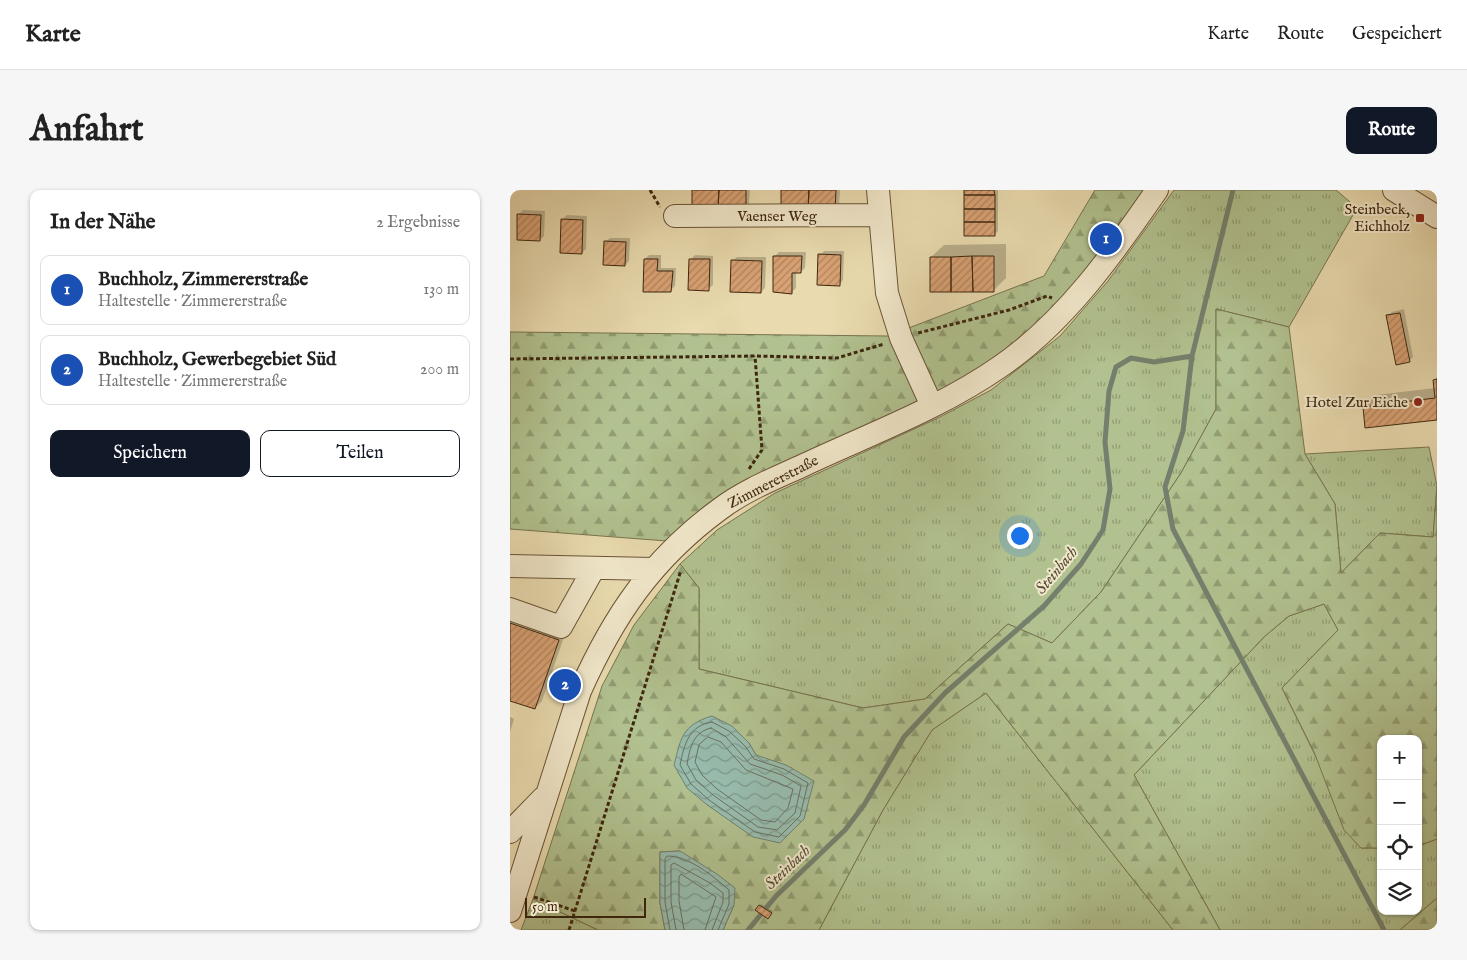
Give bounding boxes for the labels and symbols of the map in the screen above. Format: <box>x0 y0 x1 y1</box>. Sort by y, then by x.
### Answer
place label: Steinbeck, Eichholz <box>1345 200 1410 236</box>
street label: Vaenser Weg <box>736 207 818 226</box>
marker: Steinbeck, Eichholz <box>1414 212 1426 224</box>
pin: 1 <box>1090 220 1122 258</box>
place label: Hotel Zur Eiche <box>1305 393 1408 412</box>
marker: Hotel Zur Eiche <box>1412 396 1424 408</box>
street label: Zimmererstraße <box>724 451 822 513</box>
your location <box>1007 523 1033 549</box>
water label: Steinbach <box>1031 543 1083 599</box>
pin: 2 <box>549 666 581 704</box>
water label: Steinbach <box>761 841 815 895</box>
scale bar <box>525 895 646 918</box>

